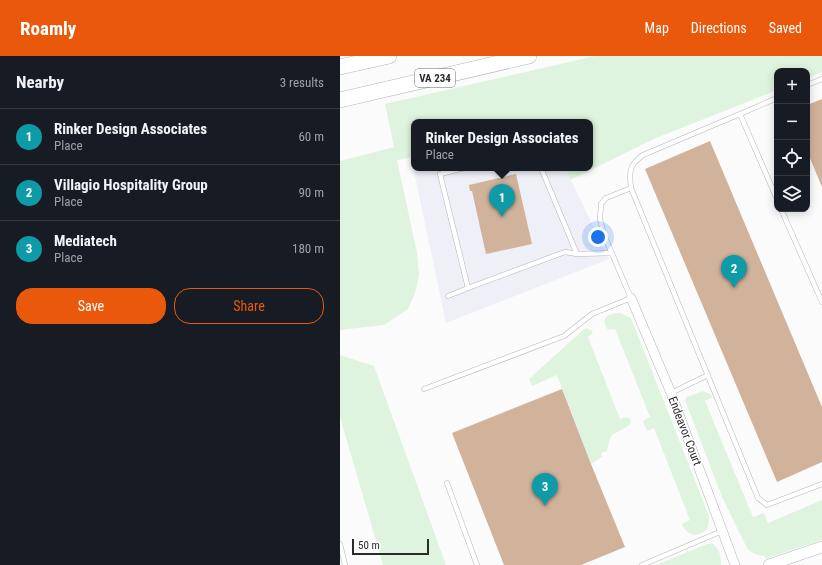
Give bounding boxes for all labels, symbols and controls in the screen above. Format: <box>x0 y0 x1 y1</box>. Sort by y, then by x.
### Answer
text: Roamly <box>20 17 76 40</box>
text: Map <box>645 20 669 36</box>
text: Directions <box>691 20 747 36</box>
text: Saved <box>769 20 802 36</box>
map controls <box>774 68 810 212</box>
button: + <box>774 68 810 104</box>
road number: VA 234 <box>415 69 455 87</box>
text: Nearby <box>16 72 64 92</box>
text: 3 results <box>280 75 324 90</box>
button: − <box>774 104 810 140</box>
popup <box>411 119 593 171</box>
text: Rinker Design Associates <box>54 120 207 138</box>
text: 1 <box>26 129 32 144</box>
text: 60 m <box>298 129 324 144</box>
text: Rinker Design Associates <box>425 129 579 147</box>
text: Place <box>54 138 83 153</box>
button: locate <box>774 140 810 176</box>
text: Place <box>425 147 454 162</box>
text: Villagio Hospitality Group <box>54 176 208 194</box>
button: layers <box>774 176 810 212</box>
pin: 1 <box>489 184 515 217</box>
text: 2 <box>26 185 32 200</box>
text: 90 m <box>298 185 324 200</box>
text: Place <box>54 194 83 209</box>
your location <box>588 227 608 247</box>
text: Mediatech <box>54 232 117 250</box>
text: 3 <box>26 241 32 256</box>
text: 180 m <box>292 241 324 256</box>
text: Place <box>54 250 83 265</box>
pin: 2 <box>721 255 747 288</box>
button: Save <box>16 288 166 324</box>
button: Share <box>174 288 324 324</box>
street label: Endeavor Court <box>665 395 705 468</box>
pin: 3 <box>532 473 558 506</box>
scale bar <box>352 537 429 556</box>
text: 50 m <box>358 539 380 552</box>

